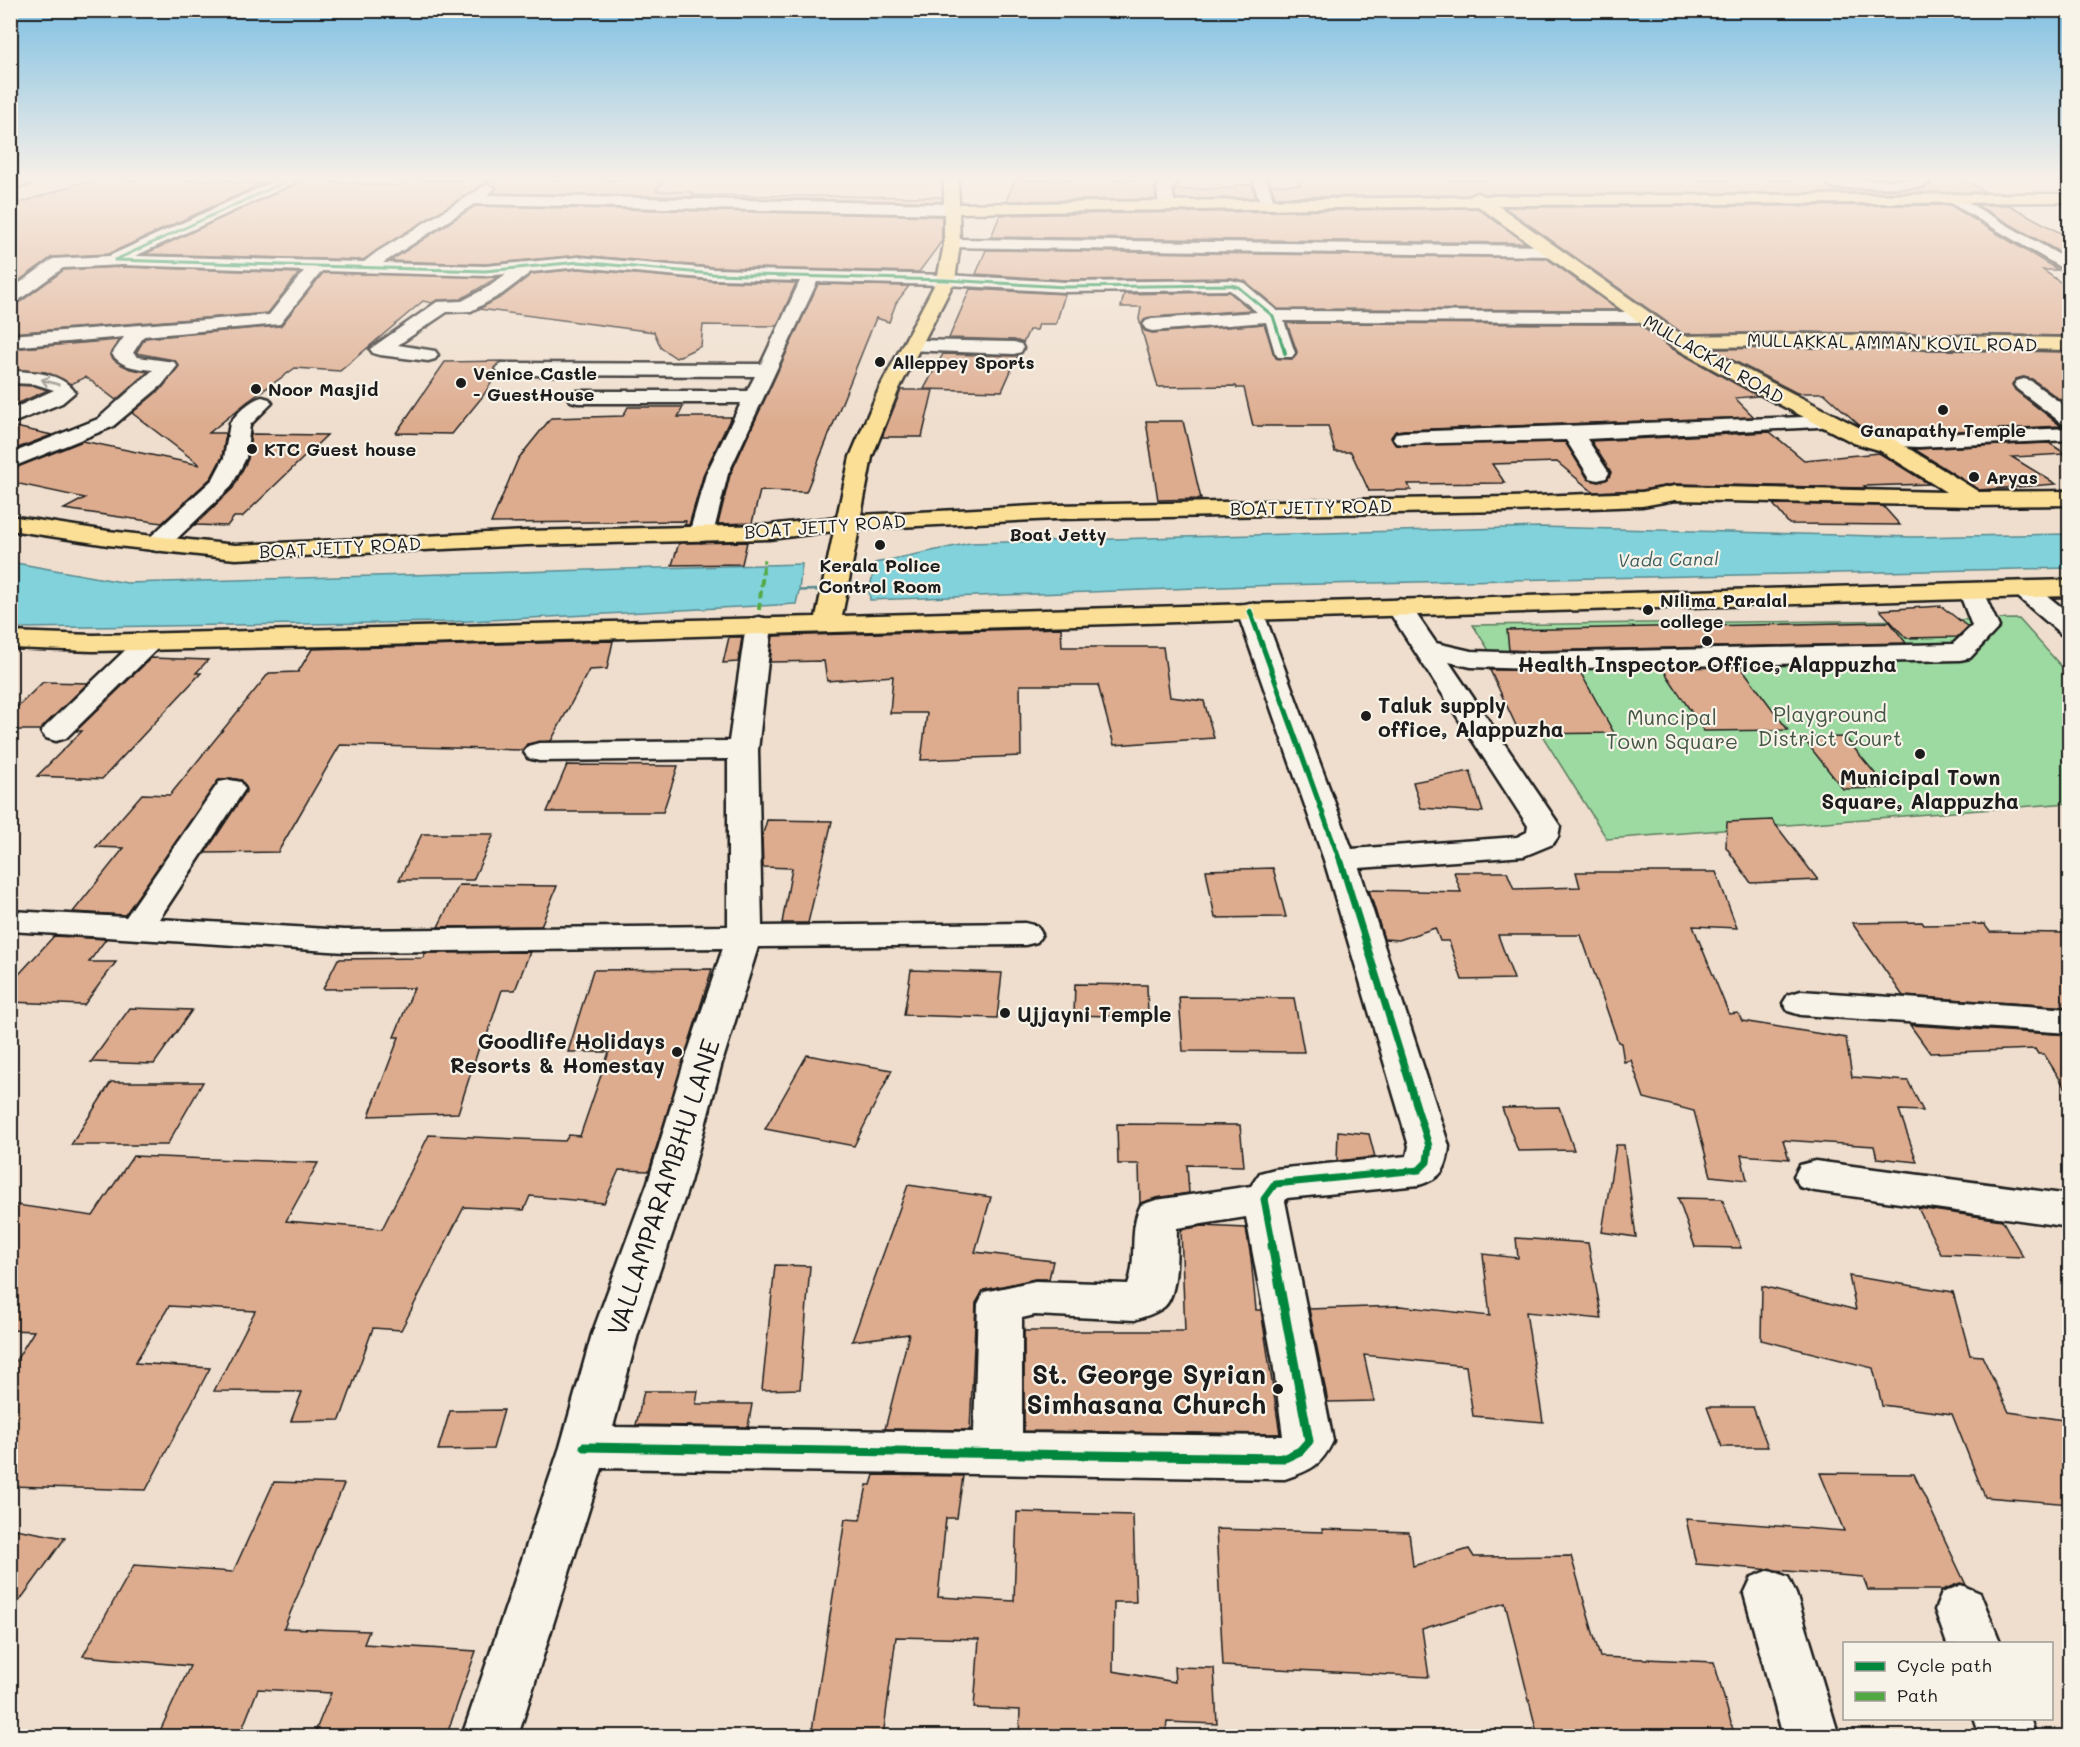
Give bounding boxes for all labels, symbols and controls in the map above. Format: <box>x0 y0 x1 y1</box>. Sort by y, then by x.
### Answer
street label: MULLACKAL ROAD <box>1639 309 1789 409</box>
street label: MULLAKKAL AMMAN KOVIL ROAD <box>1747 327 2037 357</box>
place label: Alleppey Sports <box>892 350 1035 374</box>
marker: Alleppey Sports <box>873 355 887 369</box>
place label: Venice Castle - GuestHouse <box>473 361 597 406</box>
one-way arrow <box>41 376 60 387</box>
marker: Venice Castle - GuestHouse <box>454 376 468 390</box>
place label: Noor Masjid <box>268 377 378 401</box>
marker: Noor Masjid <box>249 382 263 396</box>
marker: Ganapathy Temple <box>1936 403 1950 417</box>
place label: Ganapathy Temple <box>1860 418 2026 442</box>
place label: KTC Guest house <box>264 437 417 461</box>
marker: KTC Guest house <box>245 442 259 456</box>
place label: Aryas <box>1986 465 2038 489</box>
marker: Aryas <box>1967 470 1981 484</box>
street label: BOAT JETTY ROAD <box>1230 494 1392 520</box>
street label: BOAT JETTY ROAD <box>743 508 907 544</box>
district label: Boat Jetty <box>1010 522 1107 546</box>
street label: BOAT JETTY ROAD <box>258 531 422 563</box>
marker: Kerala Police Control Room <box>873 538 887 552</box>
water label: Vada Canal <box>1617 546 1719 572</box>
place label: Kerala Police Control Room <box>819 553 941 598</box>
place label: Nilima Paralal college <box>1660 588 1787 633</box>
marker: Nilima Paralal college <box>1641 603 1655 617</box>
marker: Health Inspector Office, Alappuzha <box>1700 634 1714 648</box>
place label: Health Inspector Office, Alappuzha <box>1517 650 1897 677</box>
place label: Taluk supply office, Alappuzha <box>1378 691 1564 742</box>
park label: Playground District Court <box>1758 700 1902 751</box>
park label: Muncipal Town Square <box>1606 703 1738 754</box>
marker: Taluk supply office, Alappuzha <box>1359 709 1373 723</box>
marker: Municipal Town Square, Alappuzha <box>1913 747 1927 761</box>
place label: Municipal Town Square, Alappuzha <box>1821 763 2019 814</box>
place label: Ujjayni Temple <box>1017 1000 1172 1028</box>
marker: Ujjayni Temple <box>998 1006 1012 1020</box>
place label: Goodlife Holidays Resorts & Homestay <box>450 1027 665 1079</box>
street label: VALLAMPARAMBHU LANE <box>599 1034 727 1340</box>
marker: Goodlife Holidays Resorts & Homestay <box>670 1045 684 1059</box>
place label: St. George Syrian Simhasana Church <box>1026 1357 1266 1421</box>
marker: St. George Syrian Simhasana Church <box>1271 1382 1285 1396</box>
legend <box>1843 1642 2053 1720</box>
text: Cycle path <box>1897 1653 1992 1677</box>
text: Path <box>1897 1683 1937 1707</box>

